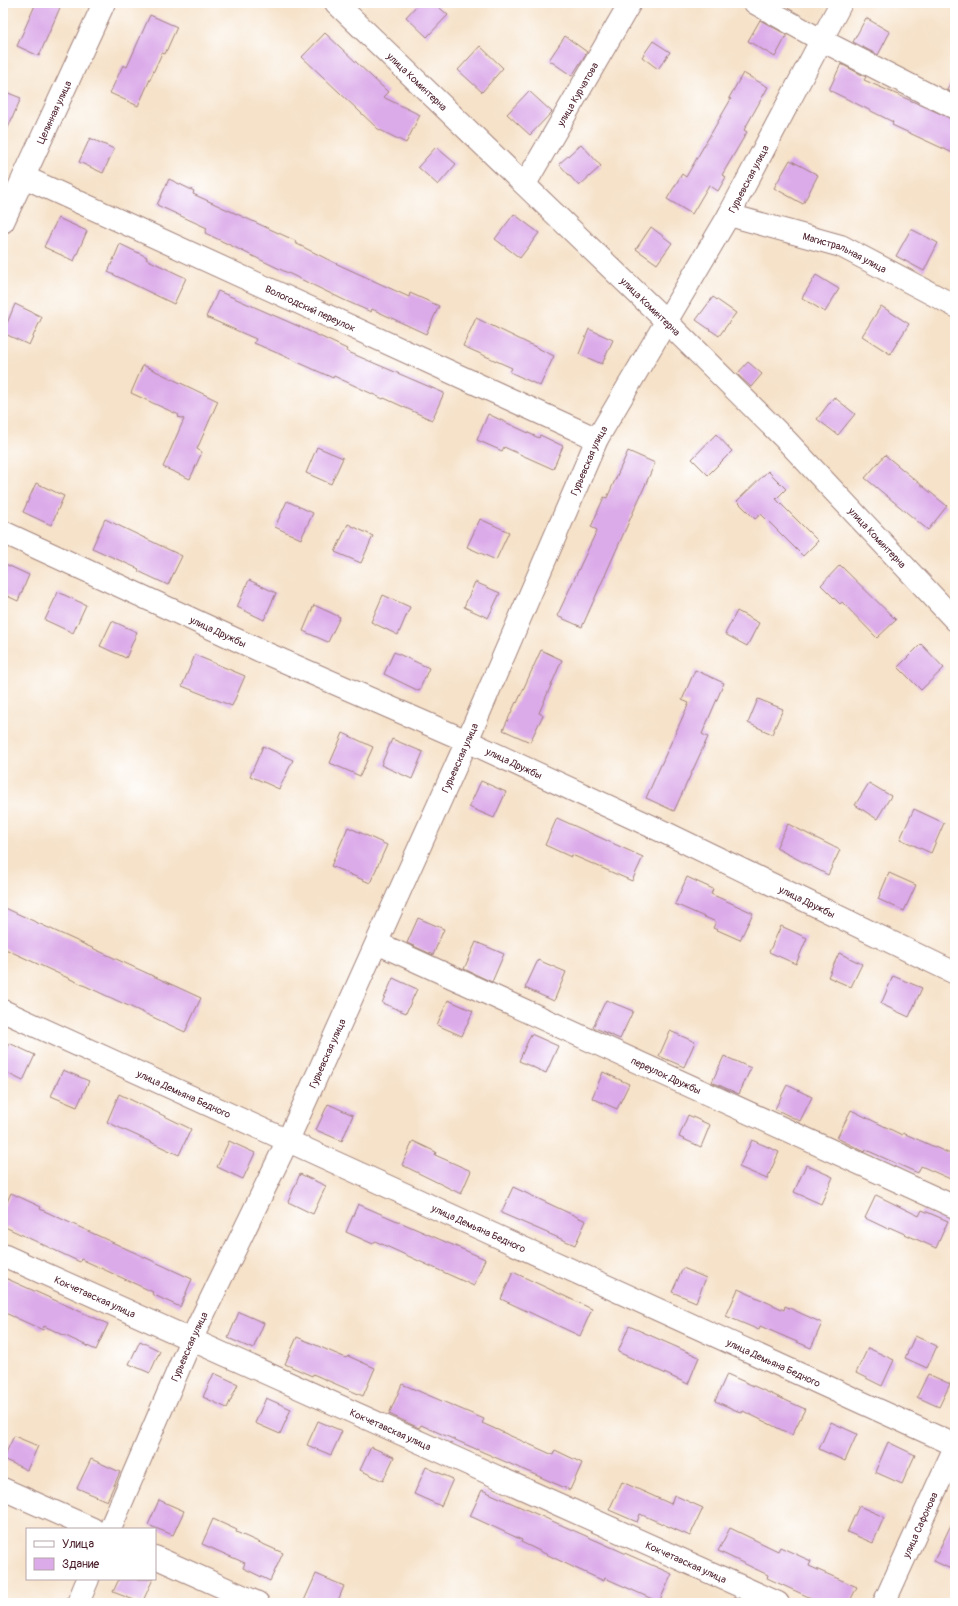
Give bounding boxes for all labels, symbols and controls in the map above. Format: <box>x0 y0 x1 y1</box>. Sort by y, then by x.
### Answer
street label: улица Коминтерна <box>383 50 449 114</box>
street label: улица Курчатова <box>554 60 601 129</box>
street label: Целинная улица <box>35 79 74 146</box>
street label: Гурьевская улица <box>726 143 772 215</box>
street label: Магистральная улица <box>801 231 889 276</box>
street label: улица Коминтерна <box>617 275 683 339</box>
street label: Вологодский переулок <box>263 283 357 335</box>
street label: Гурьевская улица <box>568 424 611 497</box>
street label: улица Коминтерна <box>845 505 908 571</box>
street label: улица Дружбы <box>187 614 248 650</box>
street label: Гурьевская улица <box>440 721 481 795</box>
street label: улица Дружбы <box>483 745 544 782</box>
street label: улица Дружбы <box>776 883 837 921</box>
street label: Гурьевская улица <box>307 1017 349 1090</box>
street label: переулок Дружбы <box>629 1055 703 1097</box>
street label: улица Демьяна Бедного <box>134 1067 233 1121</box>
street label: улица Демьяна Бедного <box>429 1202 528 1256</box>
street label: Кокчетавская улица <box>52 1274 137 1321</box>
street label: Гурьевская улица <box>169 1310 211 1383</box>
street label: улица Демьяна Бедного <box>724 1336 823 1390</box>
street label: Кокчетавская улица <box>348 1407 433 1454</box>
street label: улица Сафонова <box>900 1490 941 1561</box>
legend <box>26 1528 156 1580</box>
text: Улица <box>62 1537 94 1552</box>
street label: Кокчетавская улица <box>643 1539 729 1586</box>
text: Здание <box>62 1557 99 1572</box>

